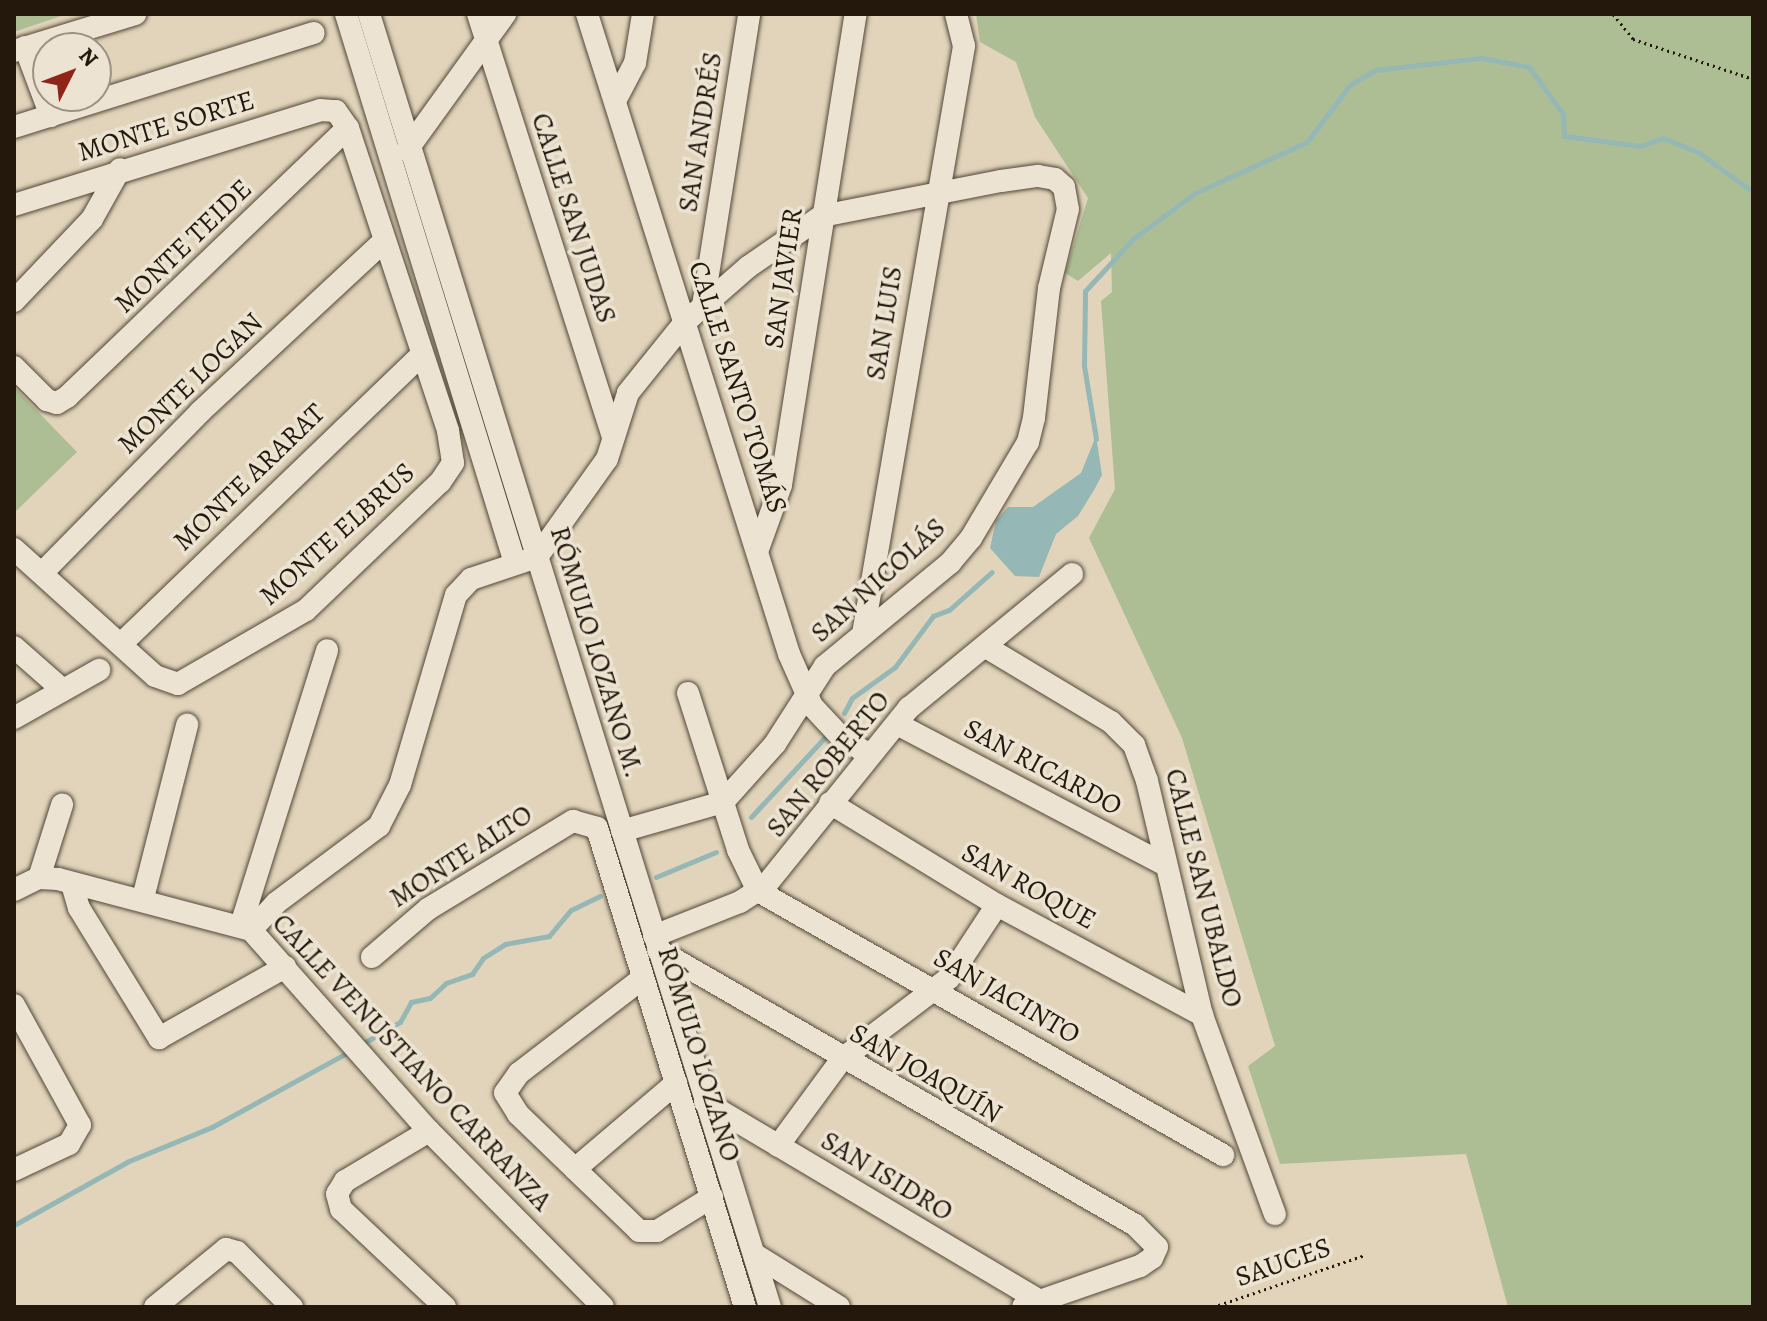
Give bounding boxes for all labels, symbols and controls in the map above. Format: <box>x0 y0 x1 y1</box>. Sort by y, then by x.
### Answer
north arrow <box>32 32 112 112</box>
text: N <box>72 41 105 73</box>
street label: SAN ANDRÉS <box>671 50 729 214</box>
street label: MONTE SORTE <box>74 83 258 169</box>
street label: CALLE SAN JUDAS <box>524 109 624 327</box>
street label: MONTE TEIDE <box>107 172 259 320</box>
street label: SAN JAVIER <box>756 205 810 351</box>
street label: CALLE SANTO TOMÁS <box>681 257 795 517</box>
street label: SAN LUIS <box>858 264 910 382</box>
street label: MONTE LOGAN <box>111 305 269 461</box>
street label: MONTE ARARAT <box>166 396 332 558</box>
street label: MONTE ELBRUS <box>253 456 421 612</box>
street label: SAN NICOLÁS <box>804 511 952 649</box>
street label: RÓMULO LOZANO M. <box>543 522 651 782</box>
street label: SAN ROBERTO <box>759 684 897 844</box>
street label: SAN RICARDO <box>958 711 1128 823</box>
street label: CALLE SAN UBALDO <box>1158 765 1250 1011</box>
street label: MONTE ALTO <box>383 797 539 915</box>
street label: SAN ROQUE <box>956 835 1102 937</box>
street label: CALLE VENUSTIANO CARRANZA <box>265 906 559 1218</box>
street label: SAN JACINTO <box>928 941 1086 1051</box>
street label: RÓMULO LOZANO <box>650 942 748 1166</box>
street label: SAN JOAQUÍN <box>844 1016 1008 1130</box>
street label: SAN ISIDRO <box>815 1124 959 1228</box>
street label: SAUCES <box>1231 1230 1335 1294</box>

